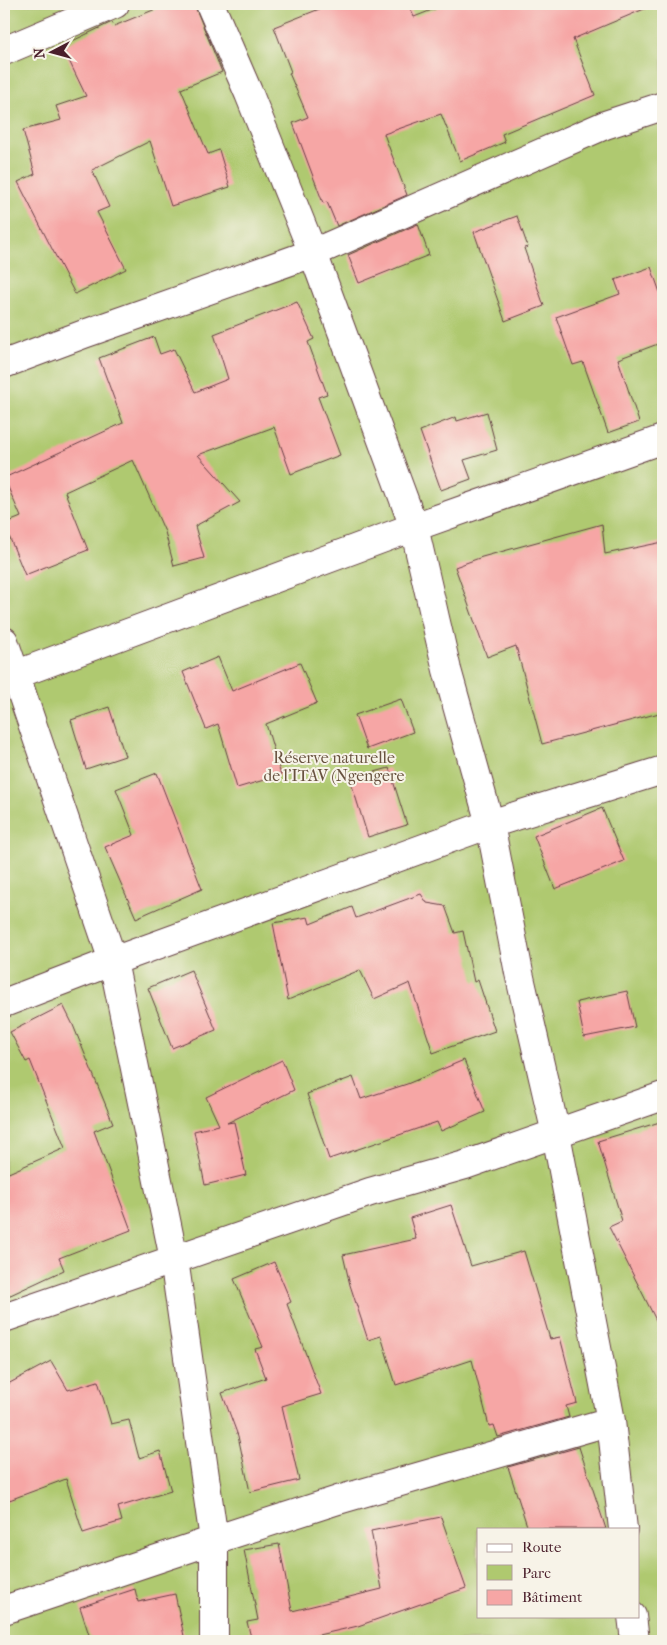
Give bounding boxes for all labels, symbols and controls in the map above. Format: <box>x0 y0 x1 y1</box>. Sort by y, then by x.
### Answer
north arrow <box>28 28 78 78</box>
text: N <box>31 47 49 59</box>
park label: Réserve naturelle de l'ITAV (Ngengere <box>263 748 405 785</box>
legend <box>477 1528 640 1618</box>
text: Route <box>522 1538 562 1556</box>
text: Parc <box>522 1564 551 1582</box>
text: Bâtiment <box>522 1588 583 1606</box>

